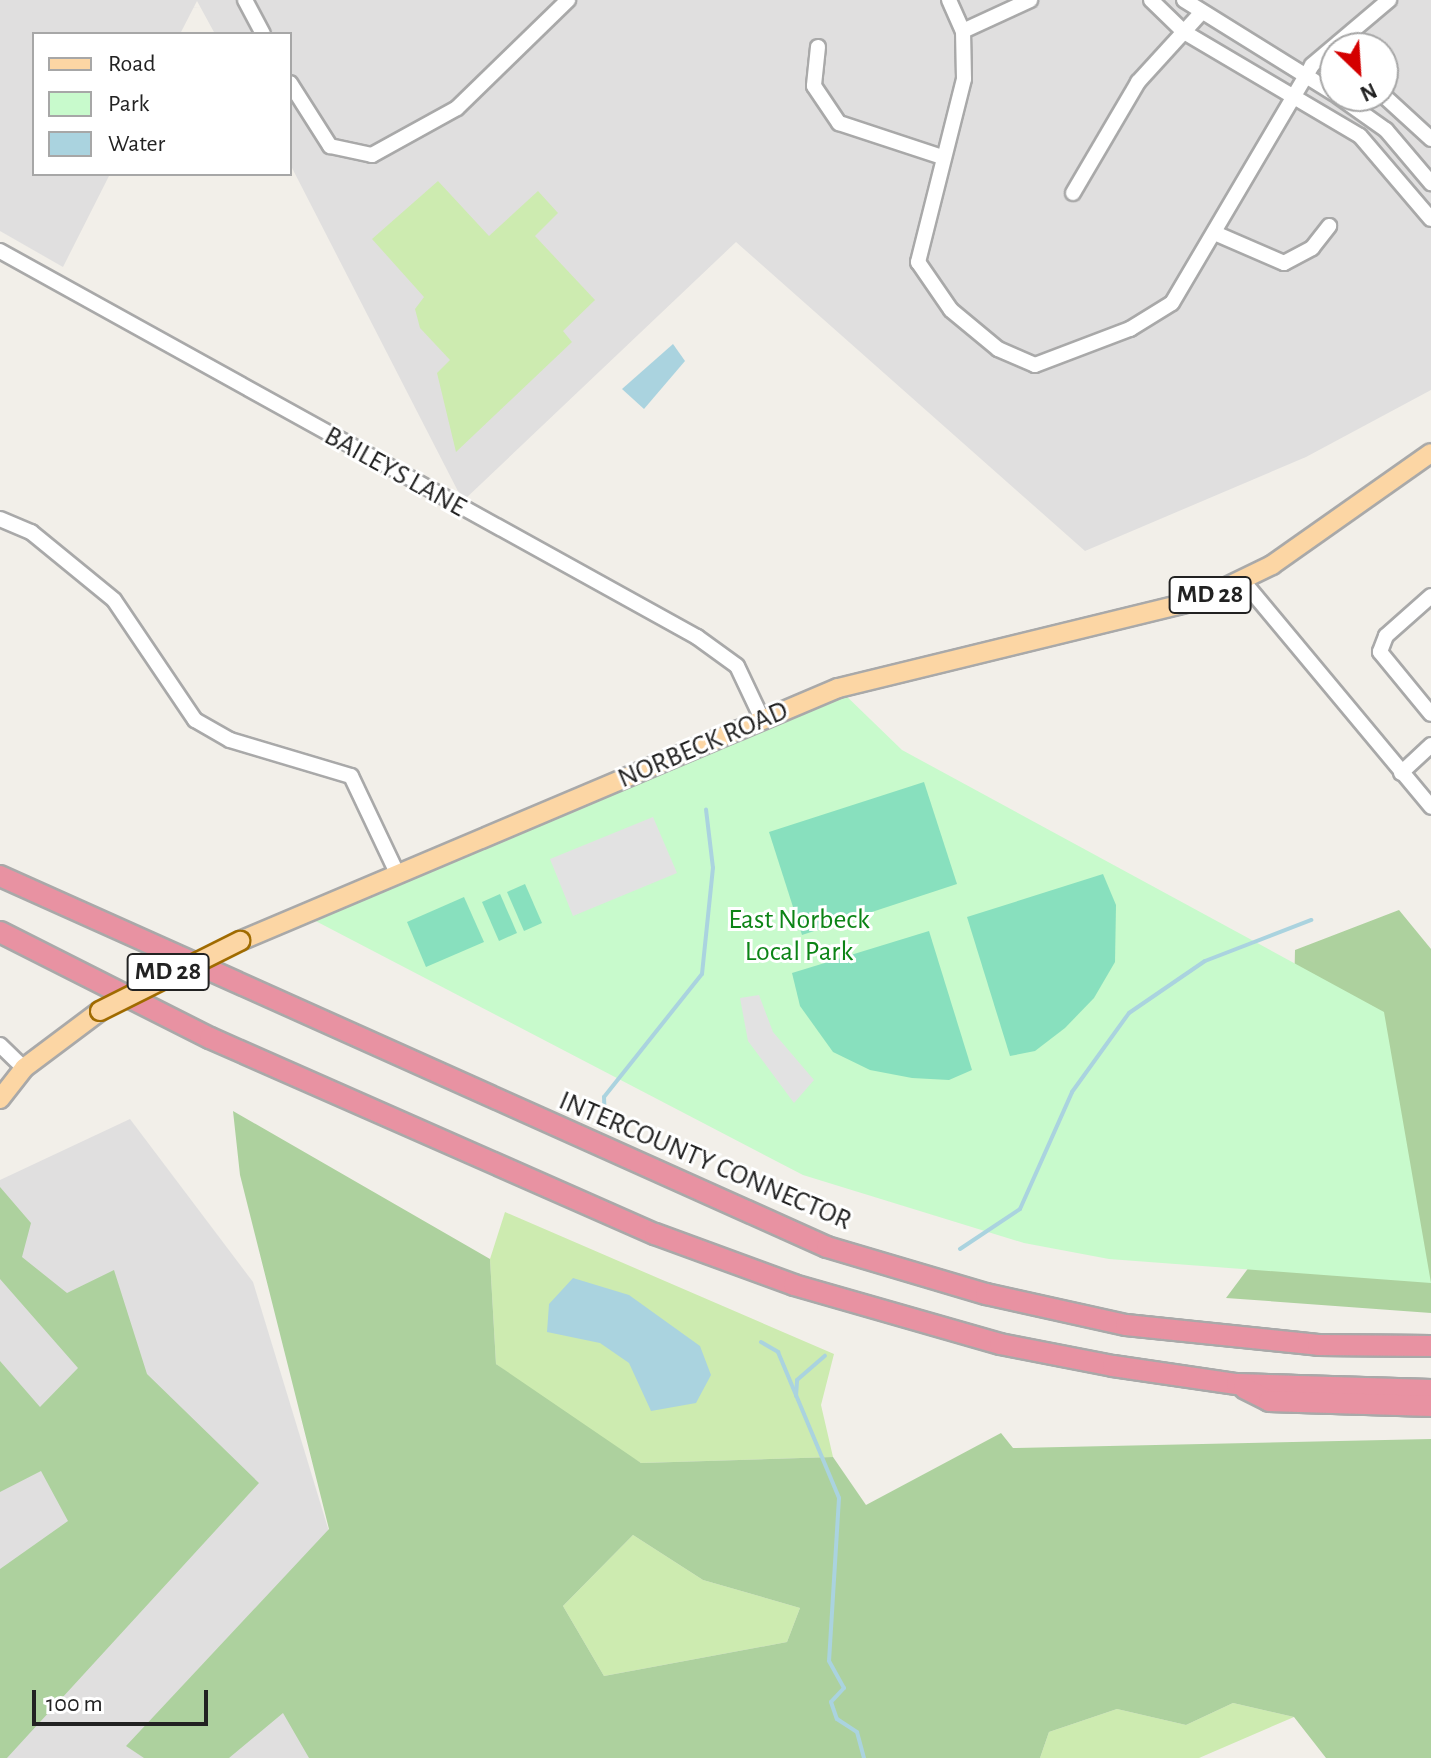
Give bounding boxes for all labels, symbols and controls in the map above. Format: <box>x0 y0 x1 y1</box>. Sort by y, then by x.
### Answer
legend <box>32 32 292 176</box>
north arrow <box>1319 32 1399 112</box>
text: Road <box>108 52 156 76</box>
text: N <box>1357 79 1380 105</box>
text: Park <box>108 92 149 116</box>
text: Water <box>108 132 165 156</box>
street label: BAILEYS LANE <box>318 419 472 525</box>
road number: MD 28 <box>1168 573 1252 617</box>
street label: NORBECK ROAD <box>613 694 793 796</box>
park label: East Norbeck Local Park <box>728 903 870 969</box>
road number: MD 28 <box>126 950 210 994</box>
street label: INTERCOUNTY CONNECTOR <box>554 1084 856 1238</box>
scale bar <box>36 1674 212 1724</box>
text: 100 m <box>46 1692 103 1716</box>

